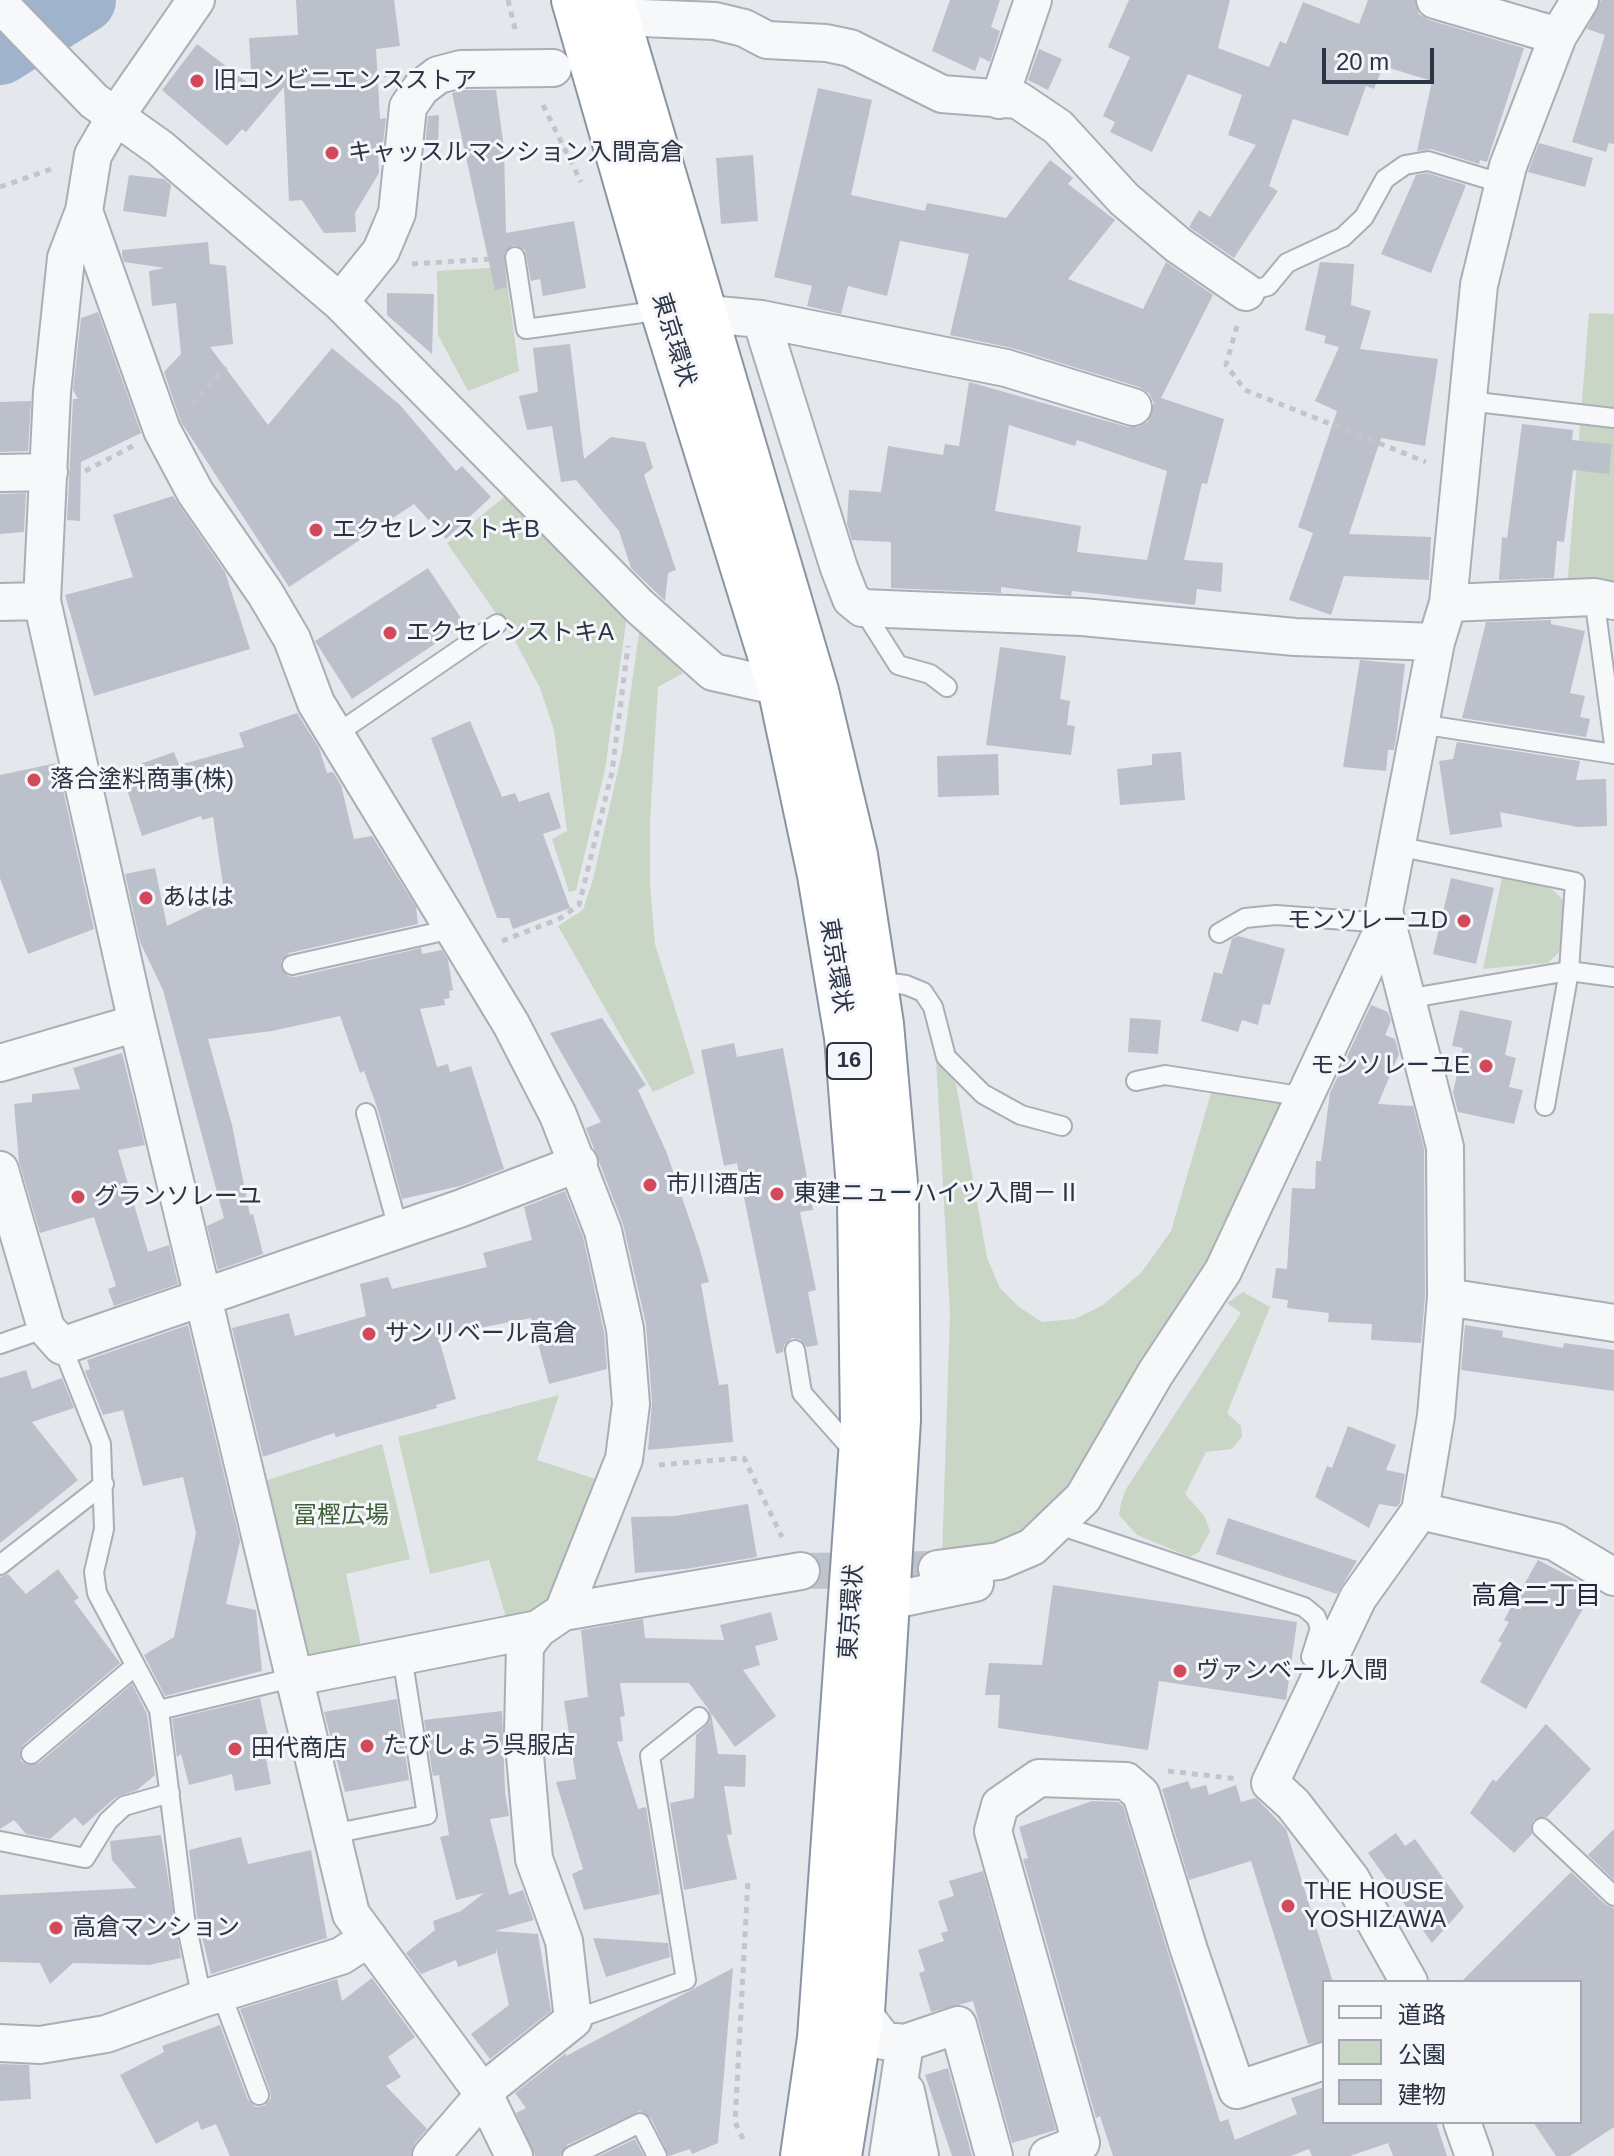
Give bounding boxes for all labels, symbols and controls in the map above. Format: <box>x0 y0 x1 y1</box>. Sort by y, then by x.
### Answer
scale bar <box>1326 32 1438 82</box>
text: 20 m <box>1336 48 1389 75</box>
place label: 旧コンビニエンスストア <box>213 67 477 95</box>
marker: 旧コンビニエンスストア <box>188 72 206 90</box>
place label: キャッスルマンション入間高倉 <box>348 139 684 167</box>
marker: キャッスルマンション入間高倉 <box>323 144 341 162</box>
street label: 東京環状 <box>645 290 701 390</box>
place label: エクセレンストキB <box>332 516 540 544</box>
marker: エクセレンストキB <box>307 521 325 539</box>
place label: エクセレンストキA <box>406 619 614 647</box>
marker: エクセレンストキA <box>381 624 399 642</box>
place label: 落合塗料商事(株) <box>50 766 234 794</box>
marker: 落合塗料商事(株) <box>25 771 43 789</box>
place label: あはは <box>162 884 234 912</box>
marker: あはは <box>137 889 155 907</box>
place label: モンソレーユD <box>1287 907 1448 935</box>
marker: モンソレーユD <box>1455 912 1473 930</box>
street label: 東京環状 <box>813 916 857 1016</box>
road number: 16 <box>827 1043 871 1079</box>
place label: モンソレーユE <box>1310 1052 1470 1080</box>
marker: モンソレーユE <box>1477 1057 1495 1075</box>
place label: 市川酒店 <box>666 1171 762 1199</box>
marker: 市川酒店 <box>641 1176 659 1194</box>
place label: 東建ニューハイツ入間－Ⅱ <box>793 1180 1081 1208</box>
place label: グランソレーユ <box>94 1183 262 1211</box>
marker: 東建ニューハイツ入間－Ⅱ <box>768 1185 786 1203</box>
marker: グランソレーユ <box>69 1188 87 1206</box>
place label: サンリベール高倉 <box>385 1320 577 1348</box>
marker: サンリベール高倉 <box>360 1325 378 1343</box>
park label: 冨樫広場 <box>293 1502 389 1530</box>
street label: 東京環状 <box>834 1563 870 1661</box>
district label: 高倉二丁目 <box>1471 1581 1601 1613</box>
place label: ヴァンベール入間 <box>1196 1657 1388 1685</box>
marker: ヴァンベール入間 <box>1171 1662 1189 1680</box>
place label: たびしょう呉服店 <box>383 1732 575 1760</box>
place label: 田代商店 <box>251 1735 347 1763</box>
marker: たびしょう呉服店 <box>358 1737 376 1755</box>
marker: 田代商店 <box>226 1740 244 1758</box>
place label: THE HOUSE YOSHIZAWA <box>1304 1878 1446 1934</box>
marker: THE HOUSE YOSHIZAWA <box>1279 1897 1297 1915</box>
place label: 高倉マンション <box>72 1914 240 1942</box>
marker: 高倉マンション <box>47 1919 65 1937</box>
legend <box>1322 1980 1582 2124</box>
text: 道路 <box>1398 2001 1446 2028</box>
text: 公園 <box>1398 2041 1446 2068</box>
text: 建物 <box>1398 2081 1446 2108</box>

